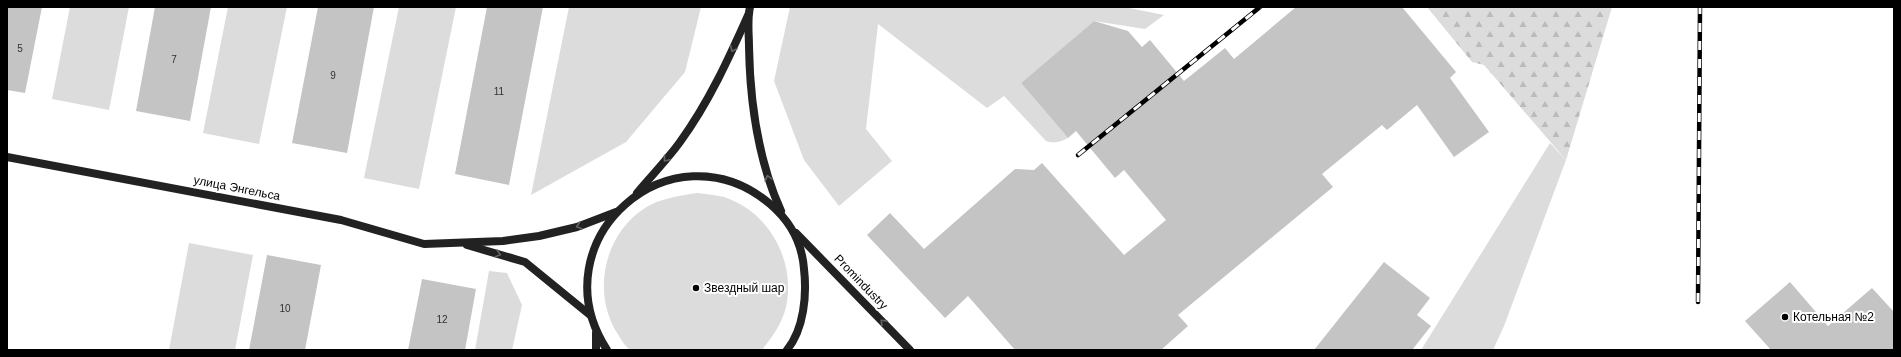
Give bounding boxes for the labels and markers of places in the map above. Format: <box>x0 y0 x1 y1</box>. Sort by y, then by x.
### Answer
place label: Звездный шар <box>704 281 785 295</box>
marker: Звездный шар <box>691 283 701 293</box>
place label: Котельная №2 <box>1793 310 1874 324</box>
marker: Котельная №2 <box>1780 312 1790 322</box>

